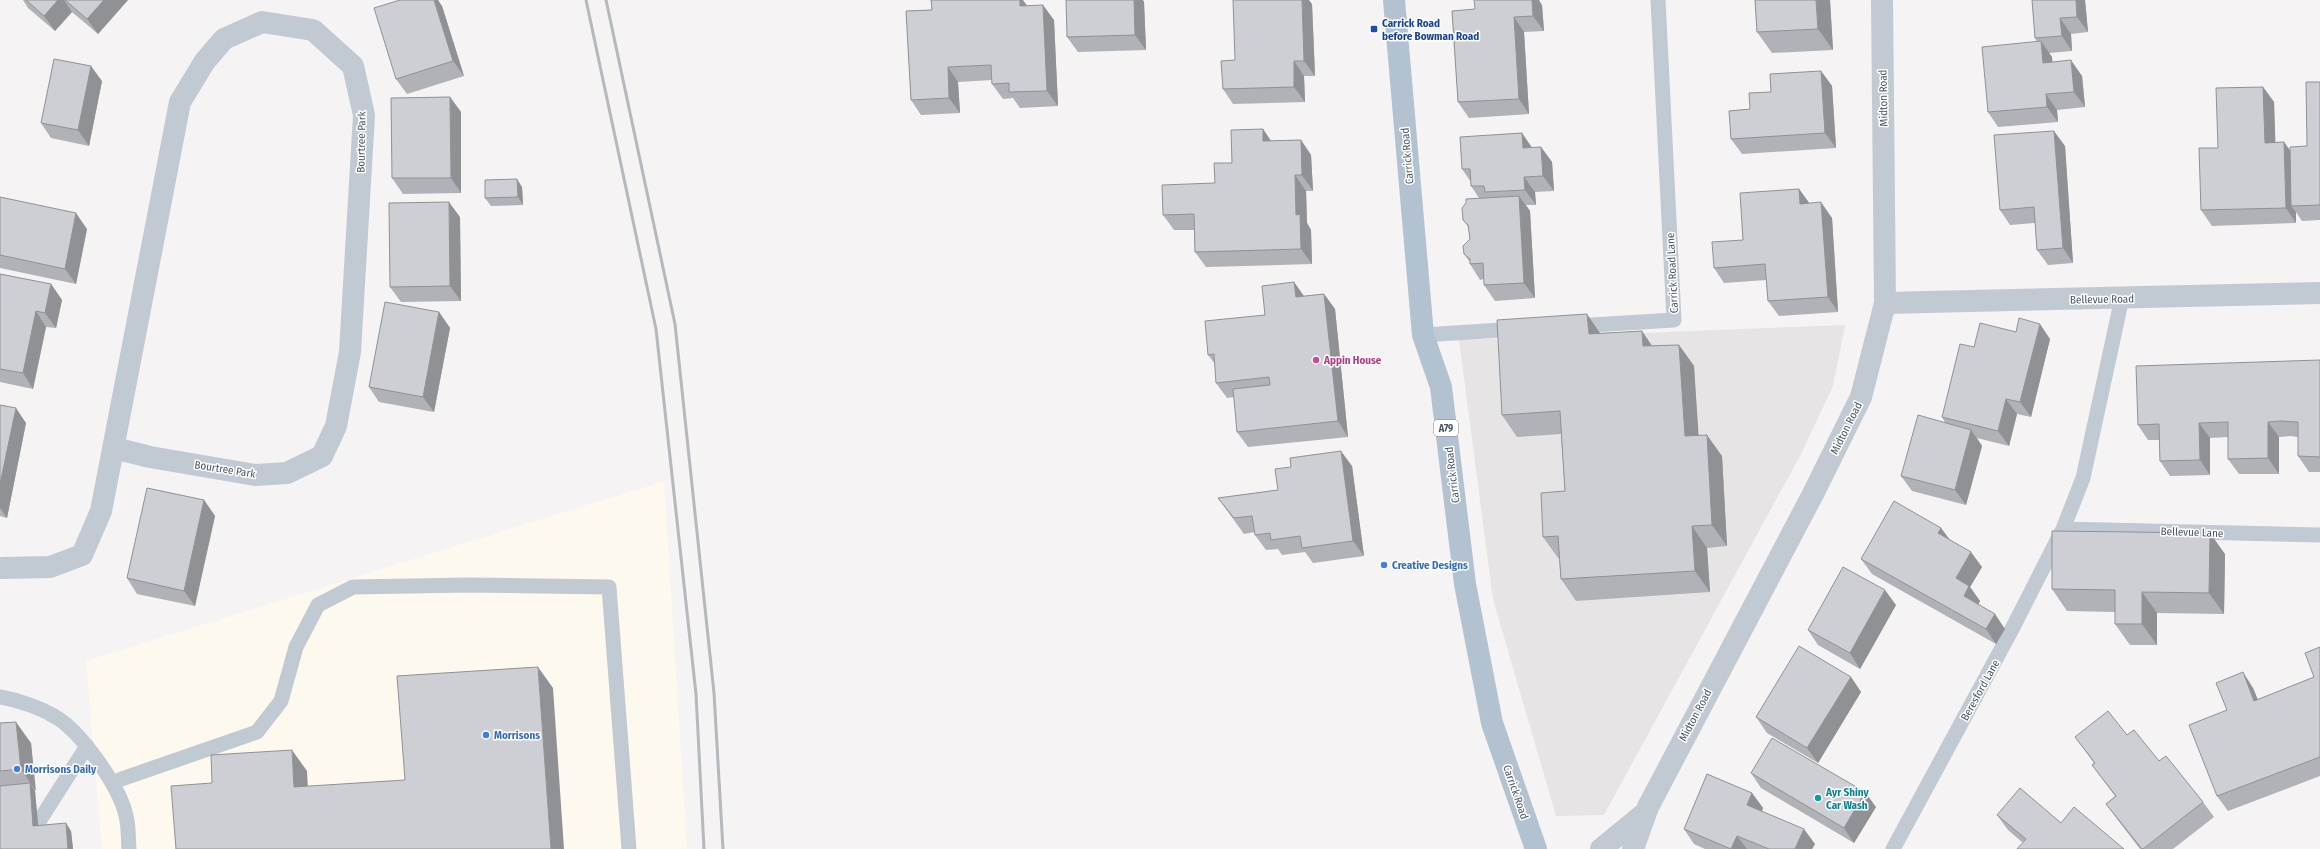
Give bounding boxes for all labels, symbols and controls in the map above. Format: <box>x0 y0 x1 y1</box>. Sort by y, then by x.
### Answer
place label: Carrick Road before Bowman Road <box>1382 17 1479 43</box>
marker: Carrick Road before Bowman Road <box>1369 24 1379 34</box>
street label: Midton Road <box>1877 69 1890 127</box>
street label: Bourtree Park <box>354 110 369 173</box>
street label: Carrick Road <box>1399 127 1416 185</box>
street label: Carrick Road Lane <box>1664 232 1681 314</box>
street label: Bellevue Road <box>2070 292 2134 307</box>
place label: Appin House <box>1323 354 1382 367</box>
marker: Appin House <box>1311 355 1321 365</box>
street label: Midton Road <box>1828 400 1865 457</box>
road number: A79 <box>1434 420 1458 436</box>
street label: Carrick Road <box>1443 446 1462 504</box>
street label: Bourtree Park <box>194 458 257 481</box>
street label: Bellevue Lane <box>2160 525 2224 540</box>
place label: Creative Designs <box>1392 559 1468 572</box>
marker: Creative Designs <box>1379 560 1389 570</box>
street label: Beresford Lane <box>1958 658 2003 723</box>
street label: Midton Road <box>1676 687 1715 743</box>
place label: Morrisons <box>494 729 540 742</box>
marker: Morrisons <box>481 730 491 740</box>
place label: Morrisons Daily <box>25 763 97 776</box>
street label: Carrick Road <box>1500 763 1531 821</box>
marker: Morrisons Daily <box>12 764 22 774</box>
place label: Ayr Shiny Car Wash <box>1825 786 1870 812</box>
marker: Ayr Shiny Car Wash <box>1813 793 1823 803</box>

